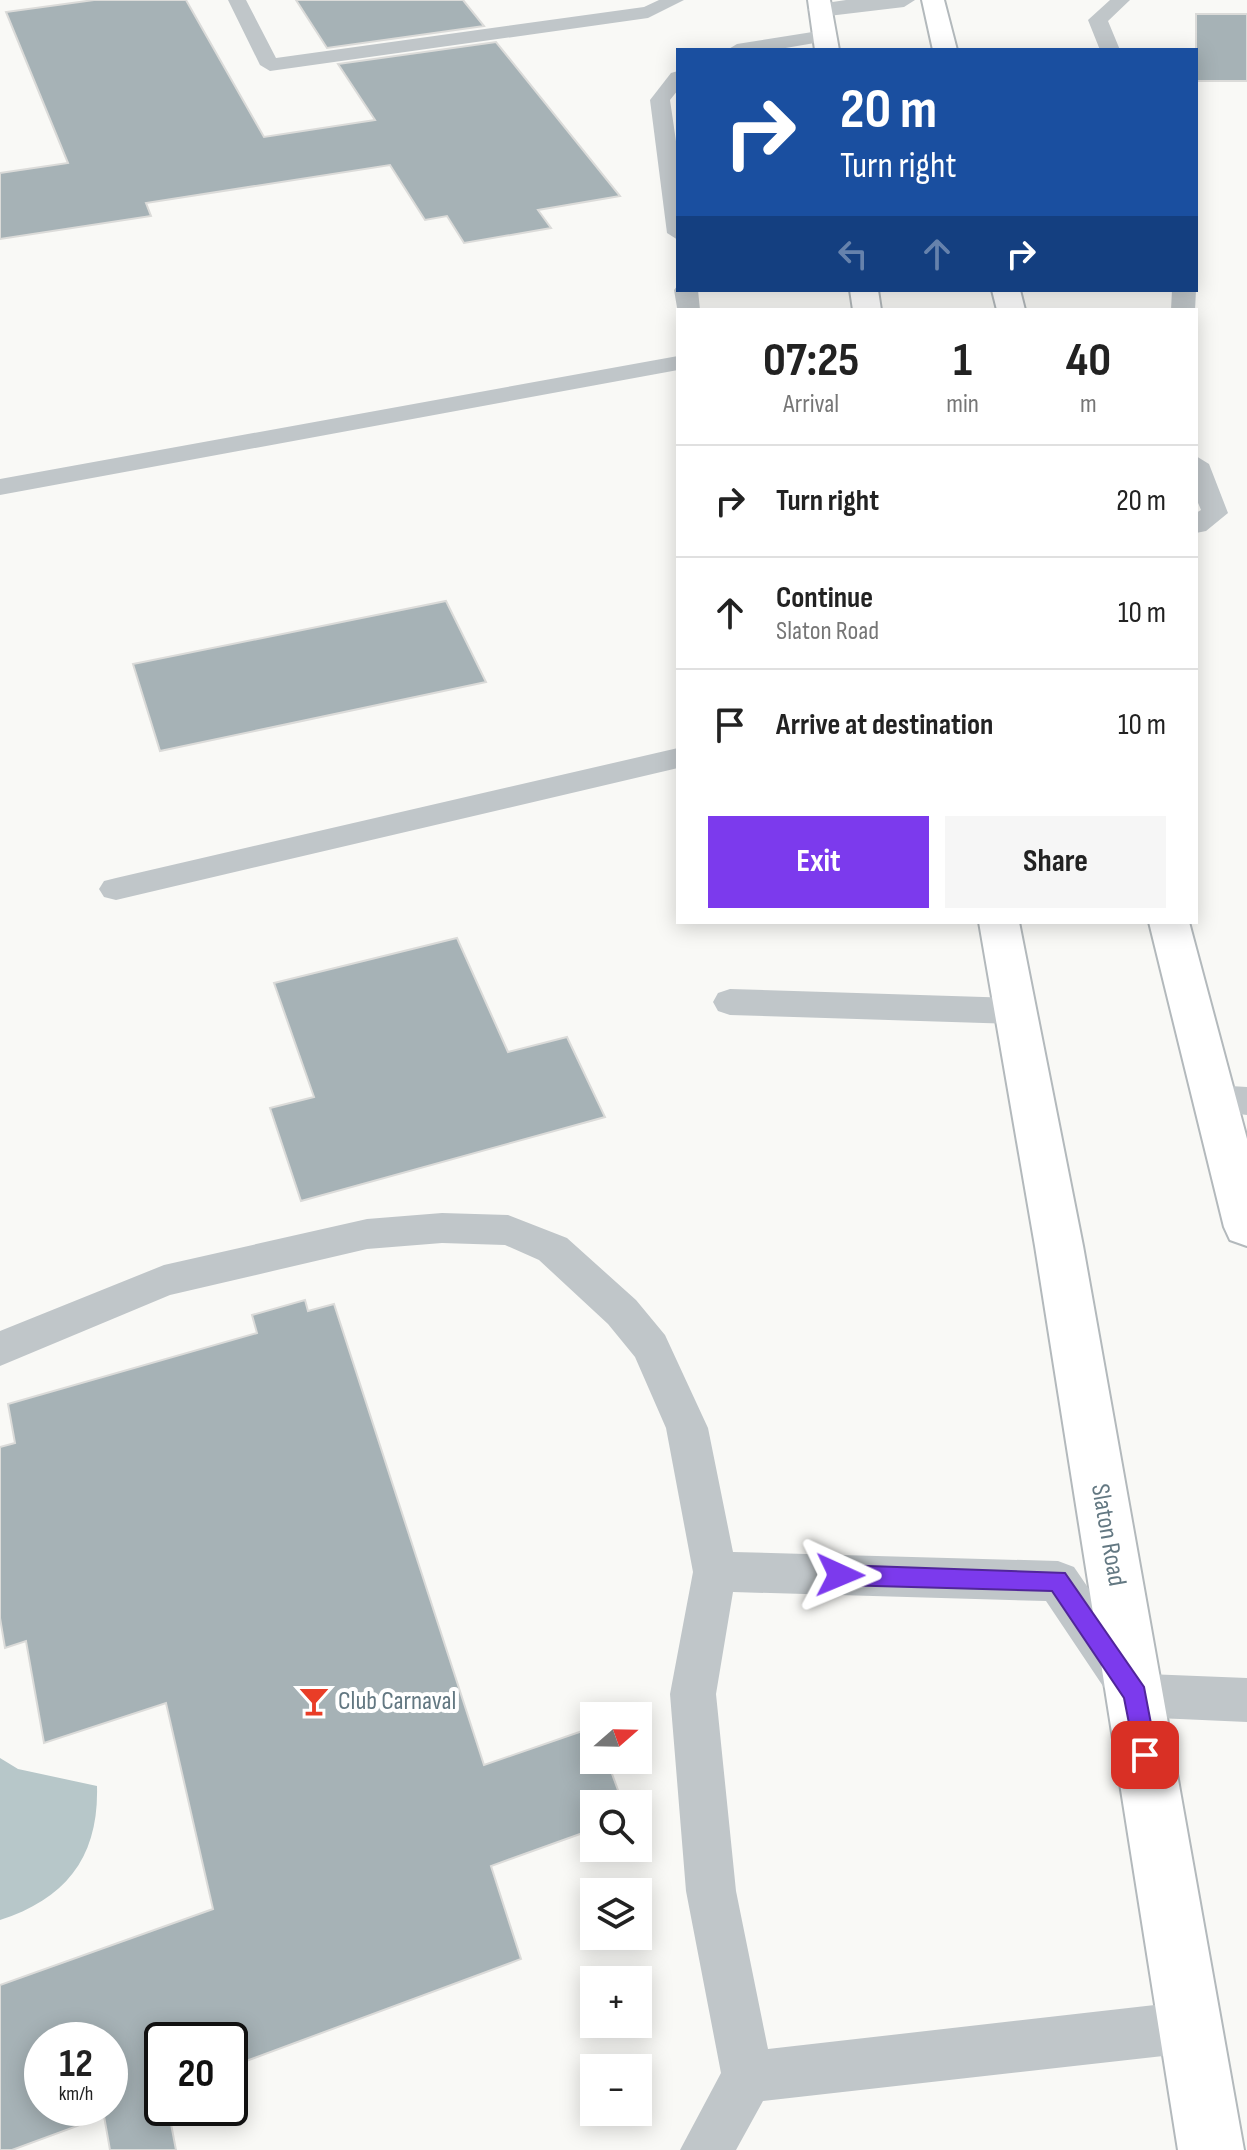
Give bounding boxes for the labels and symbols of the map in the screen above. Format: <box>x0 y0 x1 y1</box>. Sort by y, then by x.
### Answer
street label: Slaton Road <box>1084 1482 1132 1588</box>
position arrow <box>798 1533 882 1617</box>
bar icon: Club Carnaval <box>297 1684 331 1718</box>
place label: Club Carnaval <box>338 1686 456 1717</box>
north arrow <box>580 1702 652 1774</box>
pin <box>1111 1721 1179 1789</box>
speed limit sign: 20 <box>144 2022 248 2126</box>

